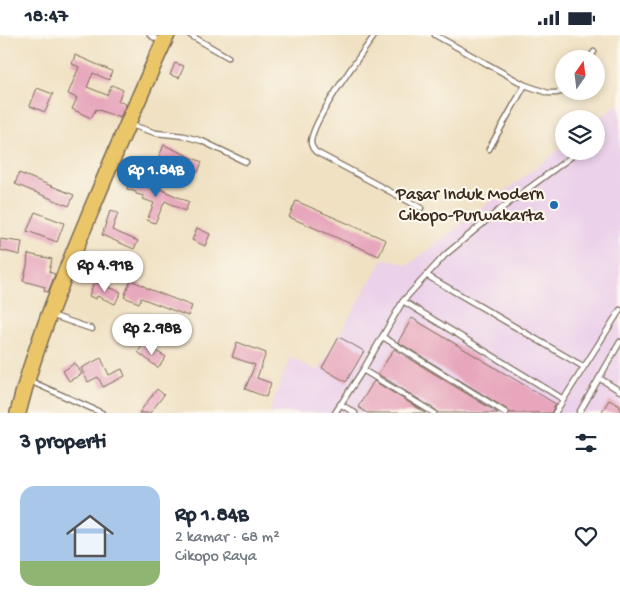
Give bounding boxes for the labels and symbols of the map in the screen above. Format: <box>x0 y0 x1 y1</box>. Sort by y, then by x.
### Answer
north arrow <box>555 50 605 100</box>
pin: Rp 1.84B <box>104 155 208 198</box>
place label: Pasar Induk Modern Cikopo-Purwakarta <box>395 185 545 227</box>
marker: Pasar Induk Modern Cikopo-Purwakarta <box>548 199 560 211</box>
pin: Rp 4.91B <box>53 251 157 293</box>
pin: Rp 2.98B <box>100 313 204 356</box>

